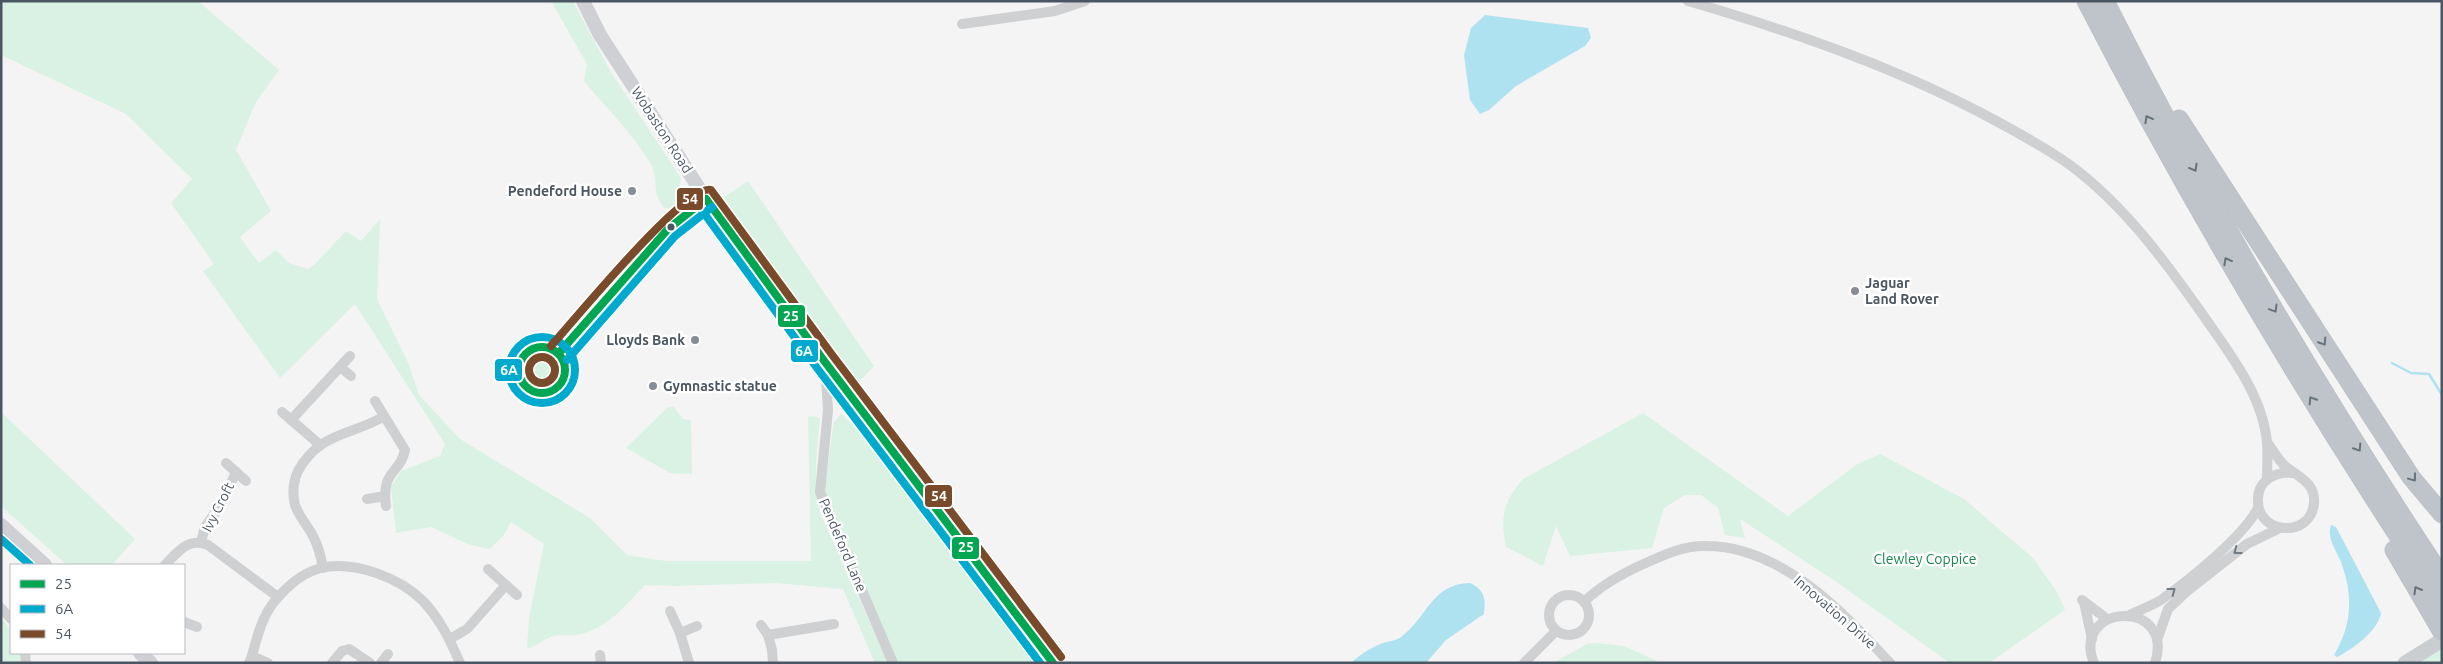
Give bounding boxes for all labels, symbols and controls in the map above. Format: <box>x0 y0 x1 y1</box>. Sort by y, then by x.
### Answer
street label: Wobaston Road <box>628 84 696 176</box>
one-way arrow <box>2144 115 2154 124</box>
one-way arrow <box>2187 163 2197 172</box>
place label: Pendeford House <box>508 183 622 199</box>
marker: Pendeford House <box>626 185 638 197</box>
line badge: 54 <box>676 187 704 211</box>
text: 54 <box>682 191 698 207</box>
unlabelled marker <box>666 222 676 232</box>
one-way arrow <box>2224 257 2234 266</box>
place label: Jaguar Land Rover <box>1865 275 1939 307</box>
marker: Jaguar Land Rover <box>1849 285 1861 297</box>
line badge: 25 <box>777 304 806 328</box>
one-way arrow <box>2267 304 2277 313</box>
text: 25 <box>783 308 799 324</box>
place label: Lloyds Bank <box>606 332 685 348</box>
marker: Lloyds Bank <box>689 334 701 346</box>
one-way arrow <box>2317 337 2326 346</box>
line badge: 6A <box>790 339 819 363</box>
text: 6A <box>795 343 813 359</box>
line badge: 6A <box>494 358 523 382</box>
text: 6A <box>500 362 518 378</box>
place label: Gymnastic statue <box>663 378 777 394</box>
marker: Gymnastic statue <box>647 380 659 392</box>
one-way arrow <box>2308 396 2318 405</box>
one-way arrow <box>2352 442 2361 452</box>
one-way arrow <box>2407 472 2415 481</box>
street label: Ivy Croft <box>199 479 238 534</box>
line badge: 54 <box>924 484 953 508</box>
text: 54 <box>931 488 947 504</box>
street label: Pendeford Lane <box>816 496 870 594</box>
line badge: 25 <box>951 536 980 560</box>
text: 25 <box>958 539 974 555</box>
one-way arrow <box>2233 545 2243 554</box>
park label: Clewley Coppice <box>1874 551 1976 567</box>
legend <box>10 564 185 654</box>
street label: Innovation Drive <box>1791 572 1879 652</box>
text: 25 <box>55 575 72 592</box>
one-way arrow <box>2414 586 2424 595</box>
one-way arrow <box>2166 588 2176 597</box>
text: 6A <box>55 600 73 617</box>
text: 54 <box>55 625 72 642</box>

